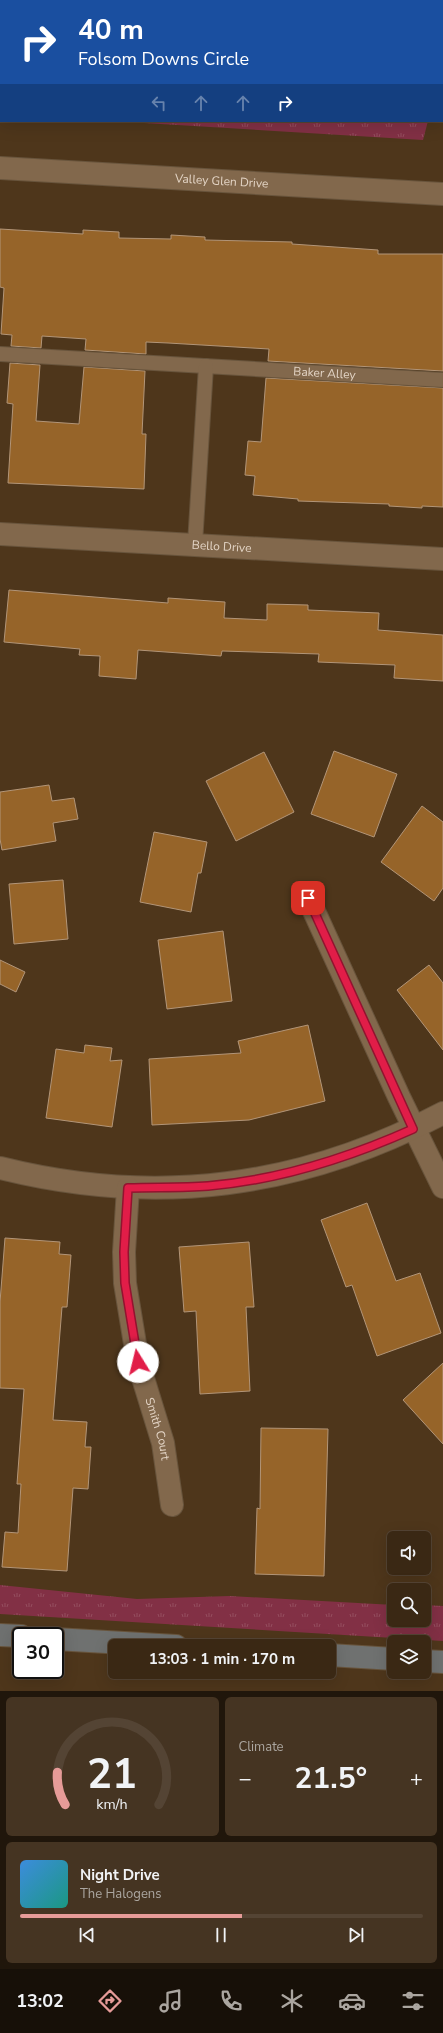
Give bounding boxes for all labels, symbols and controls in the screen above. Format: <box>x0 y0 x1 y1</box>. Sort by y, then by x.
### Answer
text: 40 m <box>78 11 144 49</box>
icon: right <box>12 16 64 68</box>
text: Folsom Downs Circle <box>78 47 249 71</box>
icon: left <box>148 92 170 114</box>
icon: ahead <box>190 92 212 114</box>
icon: ahead <box>232 92 254 114</box>
icon: right <box>274 92 296 114</box>
street label: Valley Glen Drive <box>173 170 269 192</box>
street label: Baker Alley <box>293 363 357 383</box>
street label: Bello Drive <box>191 537 252 556</box>
pin <box>291 881 325 915</box>
icon: arrive <box>297 887 319 909</box>
position arrow <box>117 1341 159 1383</box>
street label: Smith Court <box>141 1396 174 1462</box>
map controls <box>387 1531 431 1679</box>
button: sound <box>387 1531 431 1575</box>
button: search <box>387 1583 431 1627</box>
speed limit sign: 30 <box>12 1627 64 1679</box>
button: layers <box>387 1635 431 1679</box>
text: 13:03 · 1 min · 170 m <box>149 1649 295 1669</box>
text: Climate <box>239 1738 284 1756</box>
text: 21 <box>87 1745 137 1802</box>
text: 21.5° <box>294 1758 367 1799</box>
text: − <box>239 1764 252 1794</box>
text: + <box>410 1764 423 1794</box>
text: km/h <box>97 1794 128 1813</box>
text: Night Drive <box>80 1865 160 1885</box>
text: The Halogens <box>80 1885 161 1903</box>
icon: previous <box>76 1924 98 1946</box>
icon: pause <box>210 1924 232 1946</box>
icon: next <box>345 1924 367 1946</box>
icon: directions <box>96 1987 124 2015</box>
icon: music <box>157 1987 185 2015</box>
icon: phone <box>217 1987 245 2015</box>
icon: climate <box>278 1987 306 2015</box>
icon: car <box>338 1987 366 2015</box>
icon: filters <box>399 1987 427 2015</box>
text: 13:02 <box>16 1989 64 2013</box>

